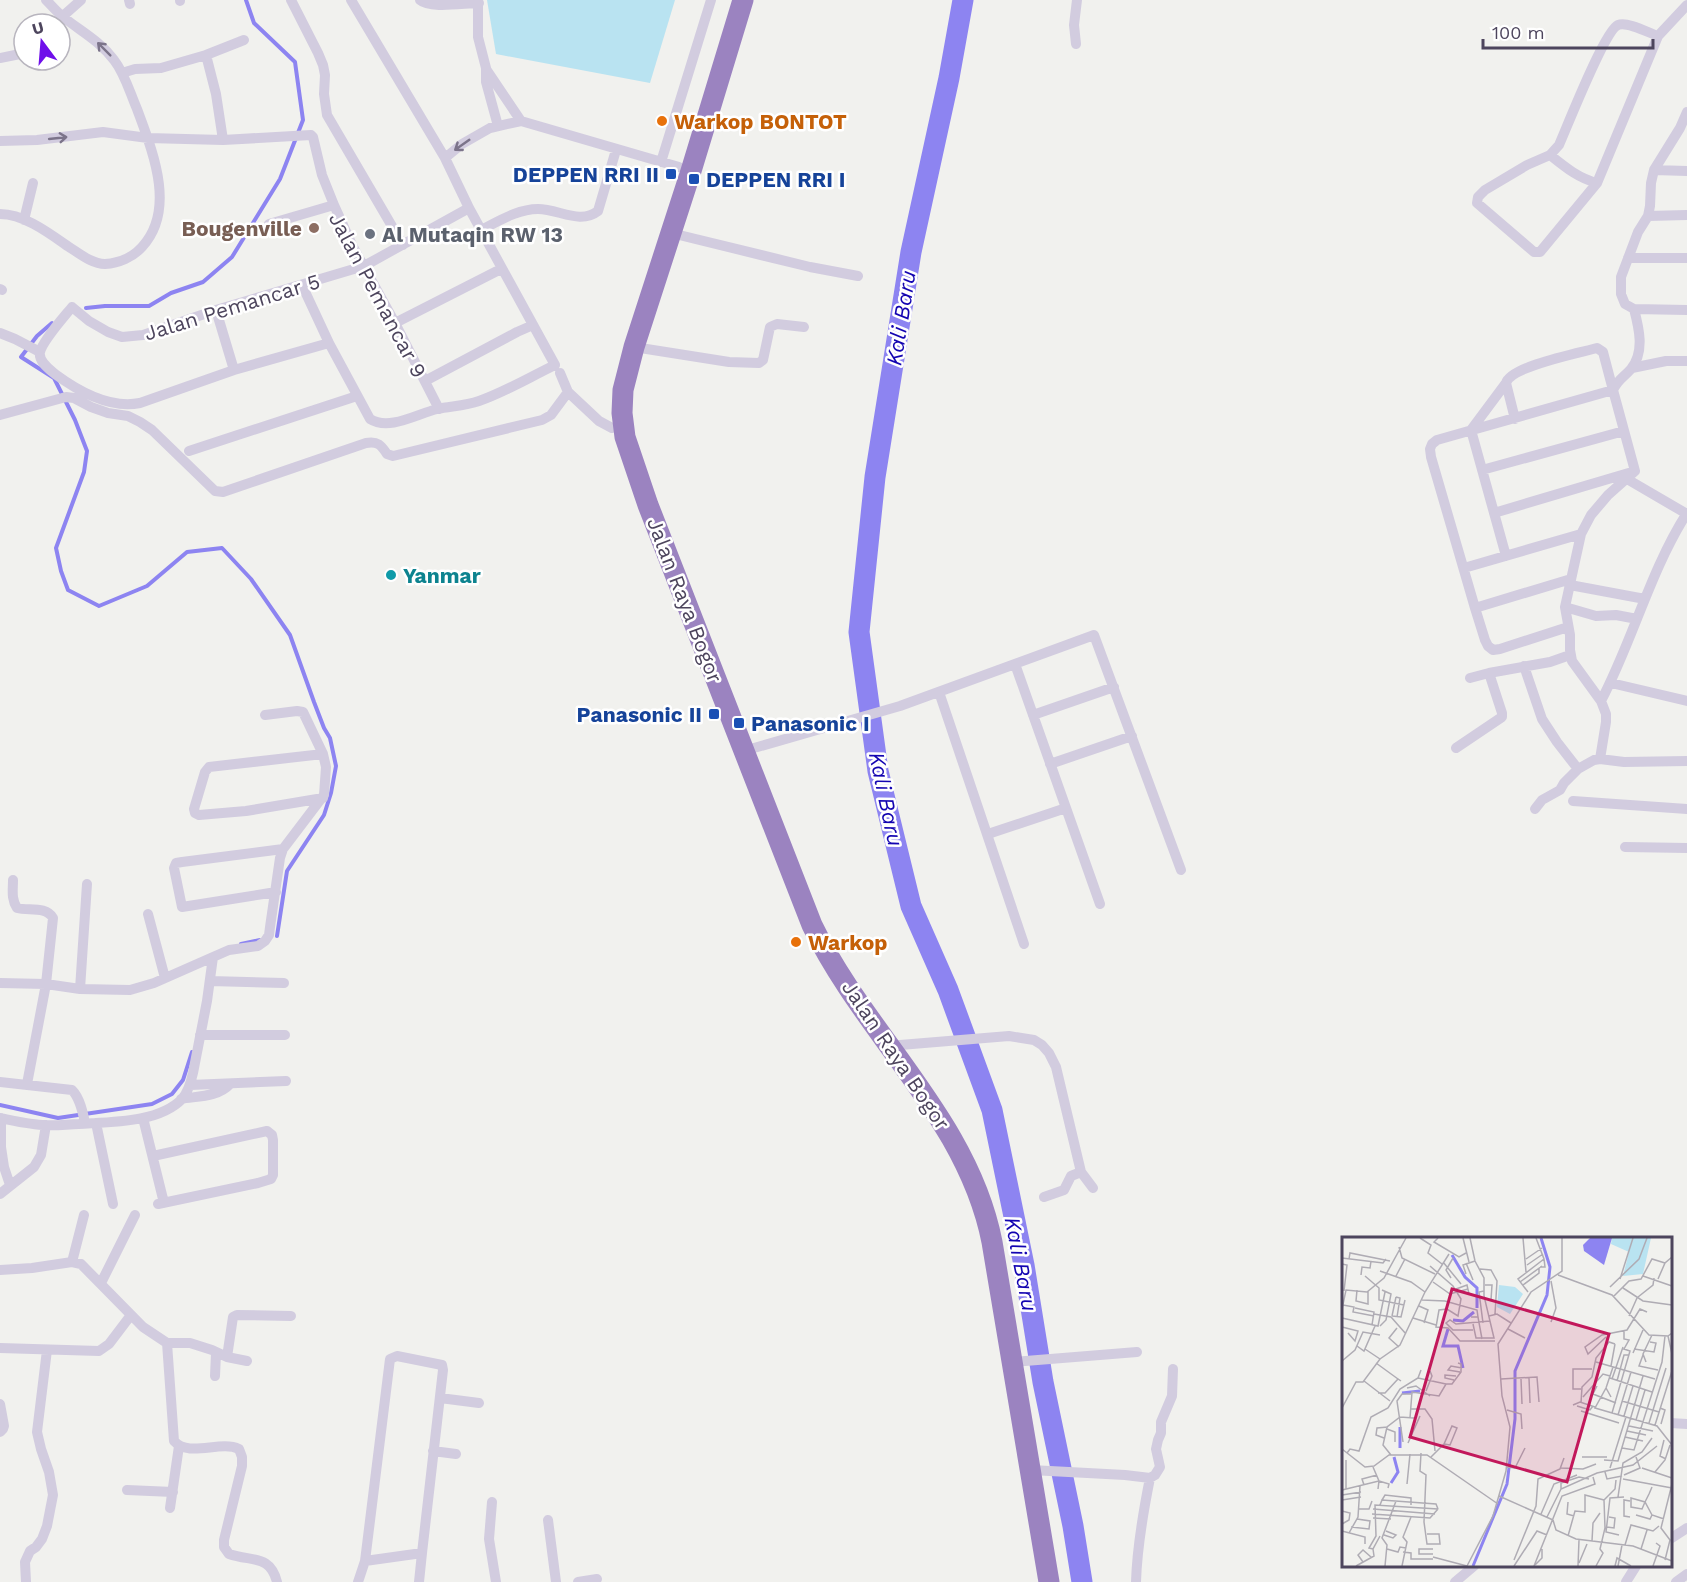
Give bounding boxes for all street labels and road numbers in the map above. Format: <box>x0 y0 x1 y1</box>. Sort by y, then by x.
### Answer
street label: Jalan Pemancar 9 <box>324 208 432 382</box>
street label: Jalan Pemancar 5 <box>141 268 323 346</box>
street label: Jalan Raya Bogor <box>642 514 728 687</box>
street label: Jalan Raya Bogor <box>837 976 956 1135</box>

